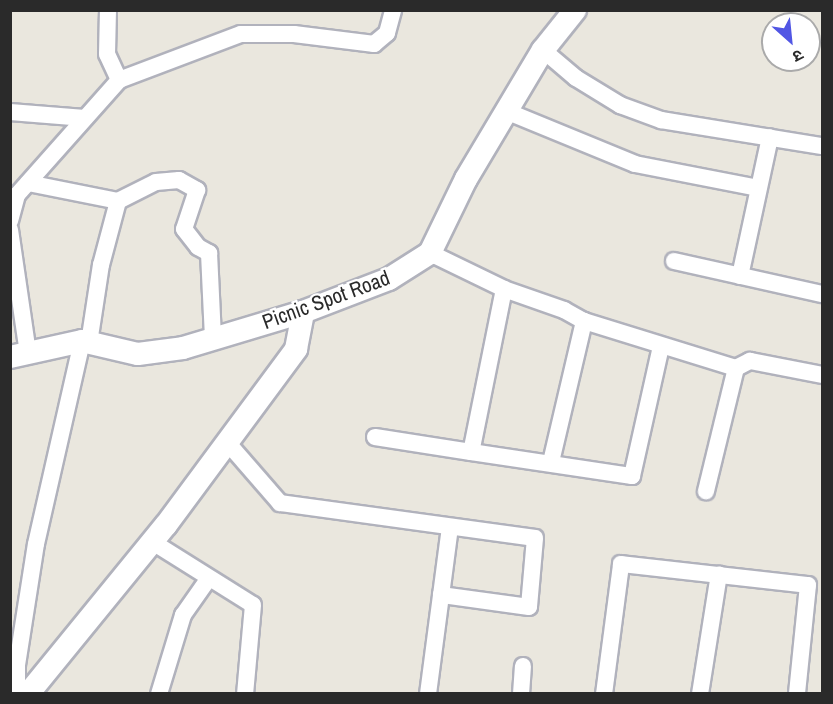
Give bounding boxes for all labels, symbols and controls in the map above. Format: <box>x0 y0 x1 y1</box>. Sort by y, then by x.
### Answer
north arrow <box>761 12 821 72</box>
text: उ <box>789 44 807 68</box>
street label: Picnic Spot Road <box>259 265 393 335</box>

